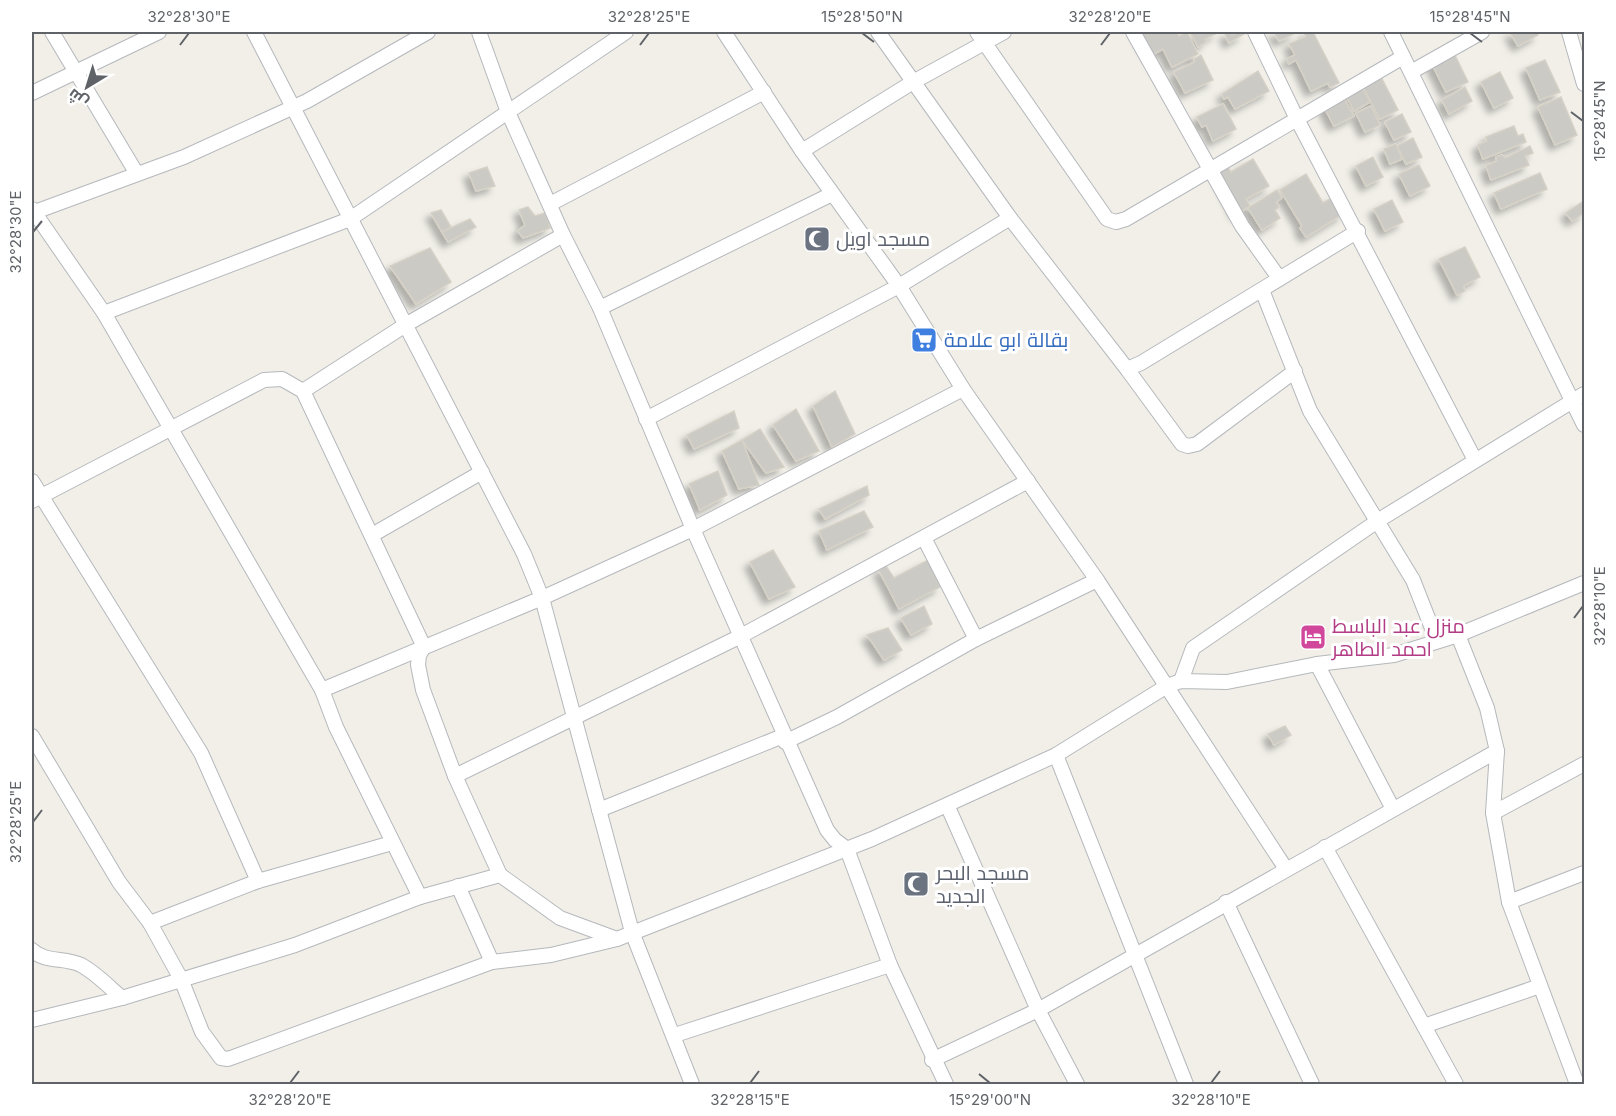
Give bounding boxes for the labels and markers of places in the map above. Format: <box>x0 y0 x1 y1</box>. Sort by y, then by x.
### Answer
mosque icon: مسجد اويل <box>802 224 832 254</box>
place label: مسجد اويل <box>836 227 930 252</box>
supermarket icon: بقالة ابو علامة <box>909 325 939 355</box>
place label: بقالة ابو علامة <box>944 328 1068 352</box>
place label: منزل عبد الباسط احمد الطاهر <box>1331 614 1465 661</box>
hotel icon: منزل عبد الباسط احمد الطاهر <box>1298 622 1328 652</box>
place label: مسجد البحر الجديد <box>935 861 1029 908</box>
mosque icon: مسجد البحر الجديد <box>901 869 931 899</box>

